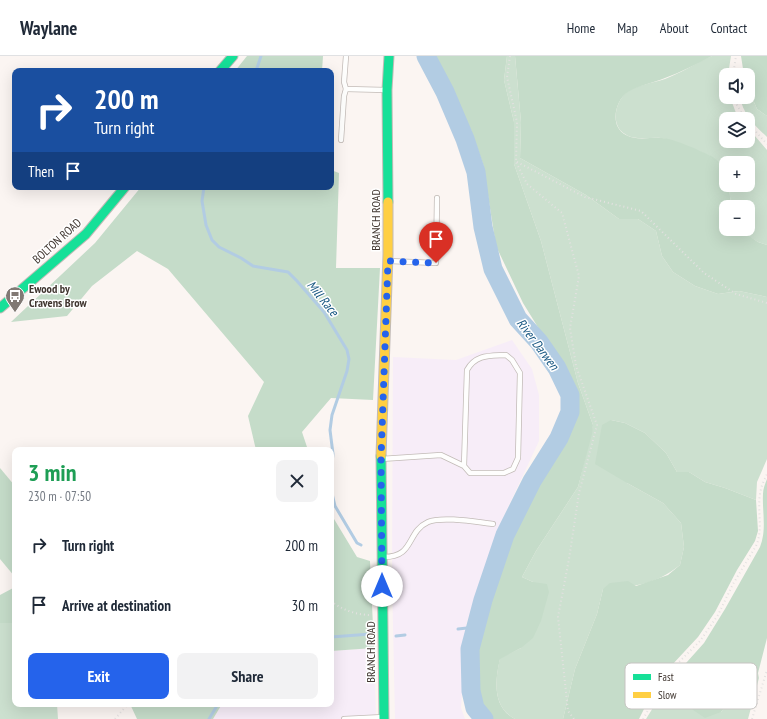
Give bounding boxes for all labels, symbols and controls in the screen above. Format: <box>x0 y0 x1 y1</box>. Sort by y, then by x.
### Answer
text: Waylane <box>20 16 77 40</box>
text: Home <box>567 19 595 37</box>
text: Map <box>617 19 638 37</box>
text: About <box>660 19 689 37</box>
text: Contact <box>711 19 747 37</box>
map controls <box>719 68 755 236</box>
button: sound <box>719 68 755 104</box>
text: 200 m <box>94 80 158 117</box>
icon: right <box>28 84 80 136</box>
button: layers <box>719 112 755 148</box>
text: Turn right <box>94 116 154 139</box>
button: + <box>719 156 755 192</box>
icon: arrive <box>62 160 84 182</box>
text: Then <box>28 162 54 181</box>
street label: BRANCH ROAD <box>368 189 383 251</box>
button: − <box>719 200 755 236</box>
street label: BOLTON ROAD <box>29 215 84 266</box>
pin <box>419 222 453 263</box>
icon: arrive <box>425 228 447 250</box>
water label: Mill Race <box>303 277 343 321</box>
place label: Ewood by Cravens Brow <box>29 281 87 310</box>
bus stop icon: Ewood by Cravens Brow <box>4 285 26 313</box>
water label: River Darwen <box>513 315 563 374</box>
text: 3 min <box>28 457 76 488</box>
button: close <box>276 460 318 502</box>
text: 230 m · 07:50 <box>28 488 91 505</box>
icon: right <box>28 534 50 556</box>
text: Turn right <box>62 536 114 555</box>
text: 200 m <box>285 536 318 555</box>
position arrow <box>361 565 403 607</box>
icon: arrive <box>28 594 50 616</box>
text: Arrive at destination <box>62 596 171 615</box>
text: 30 m <box>292 596 318 615</box>
street label: BRANCH ROAD <box>363 621 378 683</box>
button: Exit <box>28 653 169 699</box>
button: Share <box>177 653 318 699</box>
legend <box>625 663 757 709</box>
text: Fast <box>658 670 674 684</box>
text: Slow <box>658 688 677 702</box>

